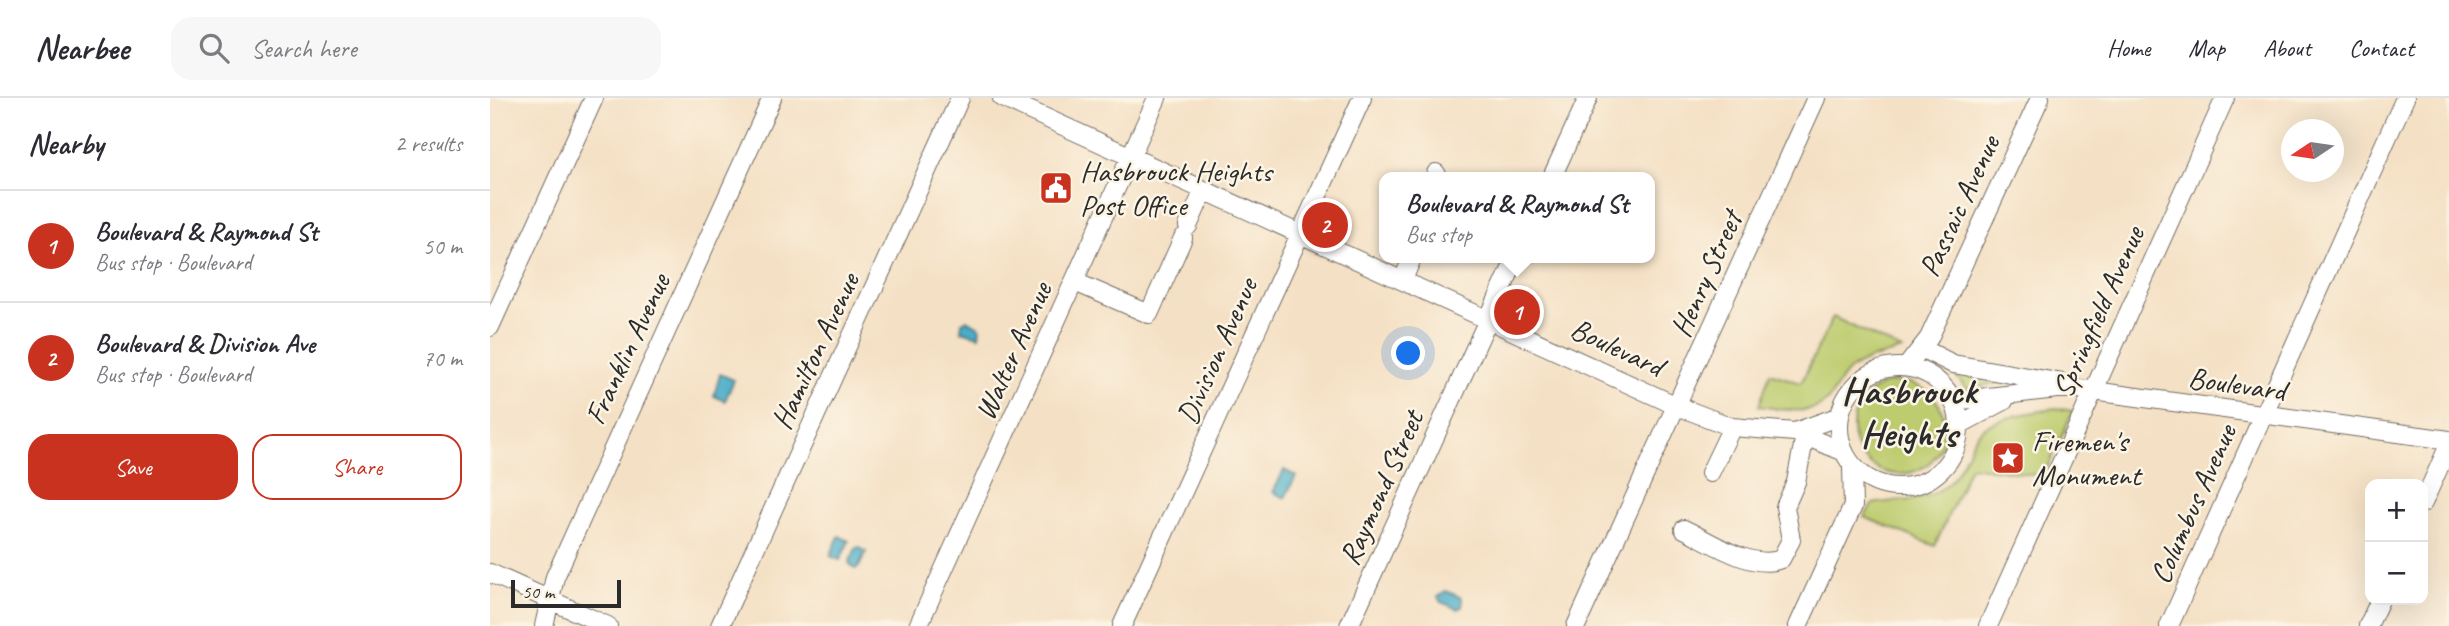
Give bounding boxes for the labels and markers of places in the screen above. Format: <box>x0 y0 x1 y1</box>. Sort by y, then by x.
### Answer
place label: Hasbrouck Heights Post Office <box>1080 152 1274 224</box>
public building icon: Hasbrouck Heights Post Office <box>1037 169 1075 207</box>
pin: 2 <box>1302 199 1348 251</box>
pin: 1 <box>1494 286 1540 338</box>
place label: Firemen's Monument <box>2032 422 2143 494</box>
place icon: Firemen's Monument <box>1989 439 2027 477</box>

